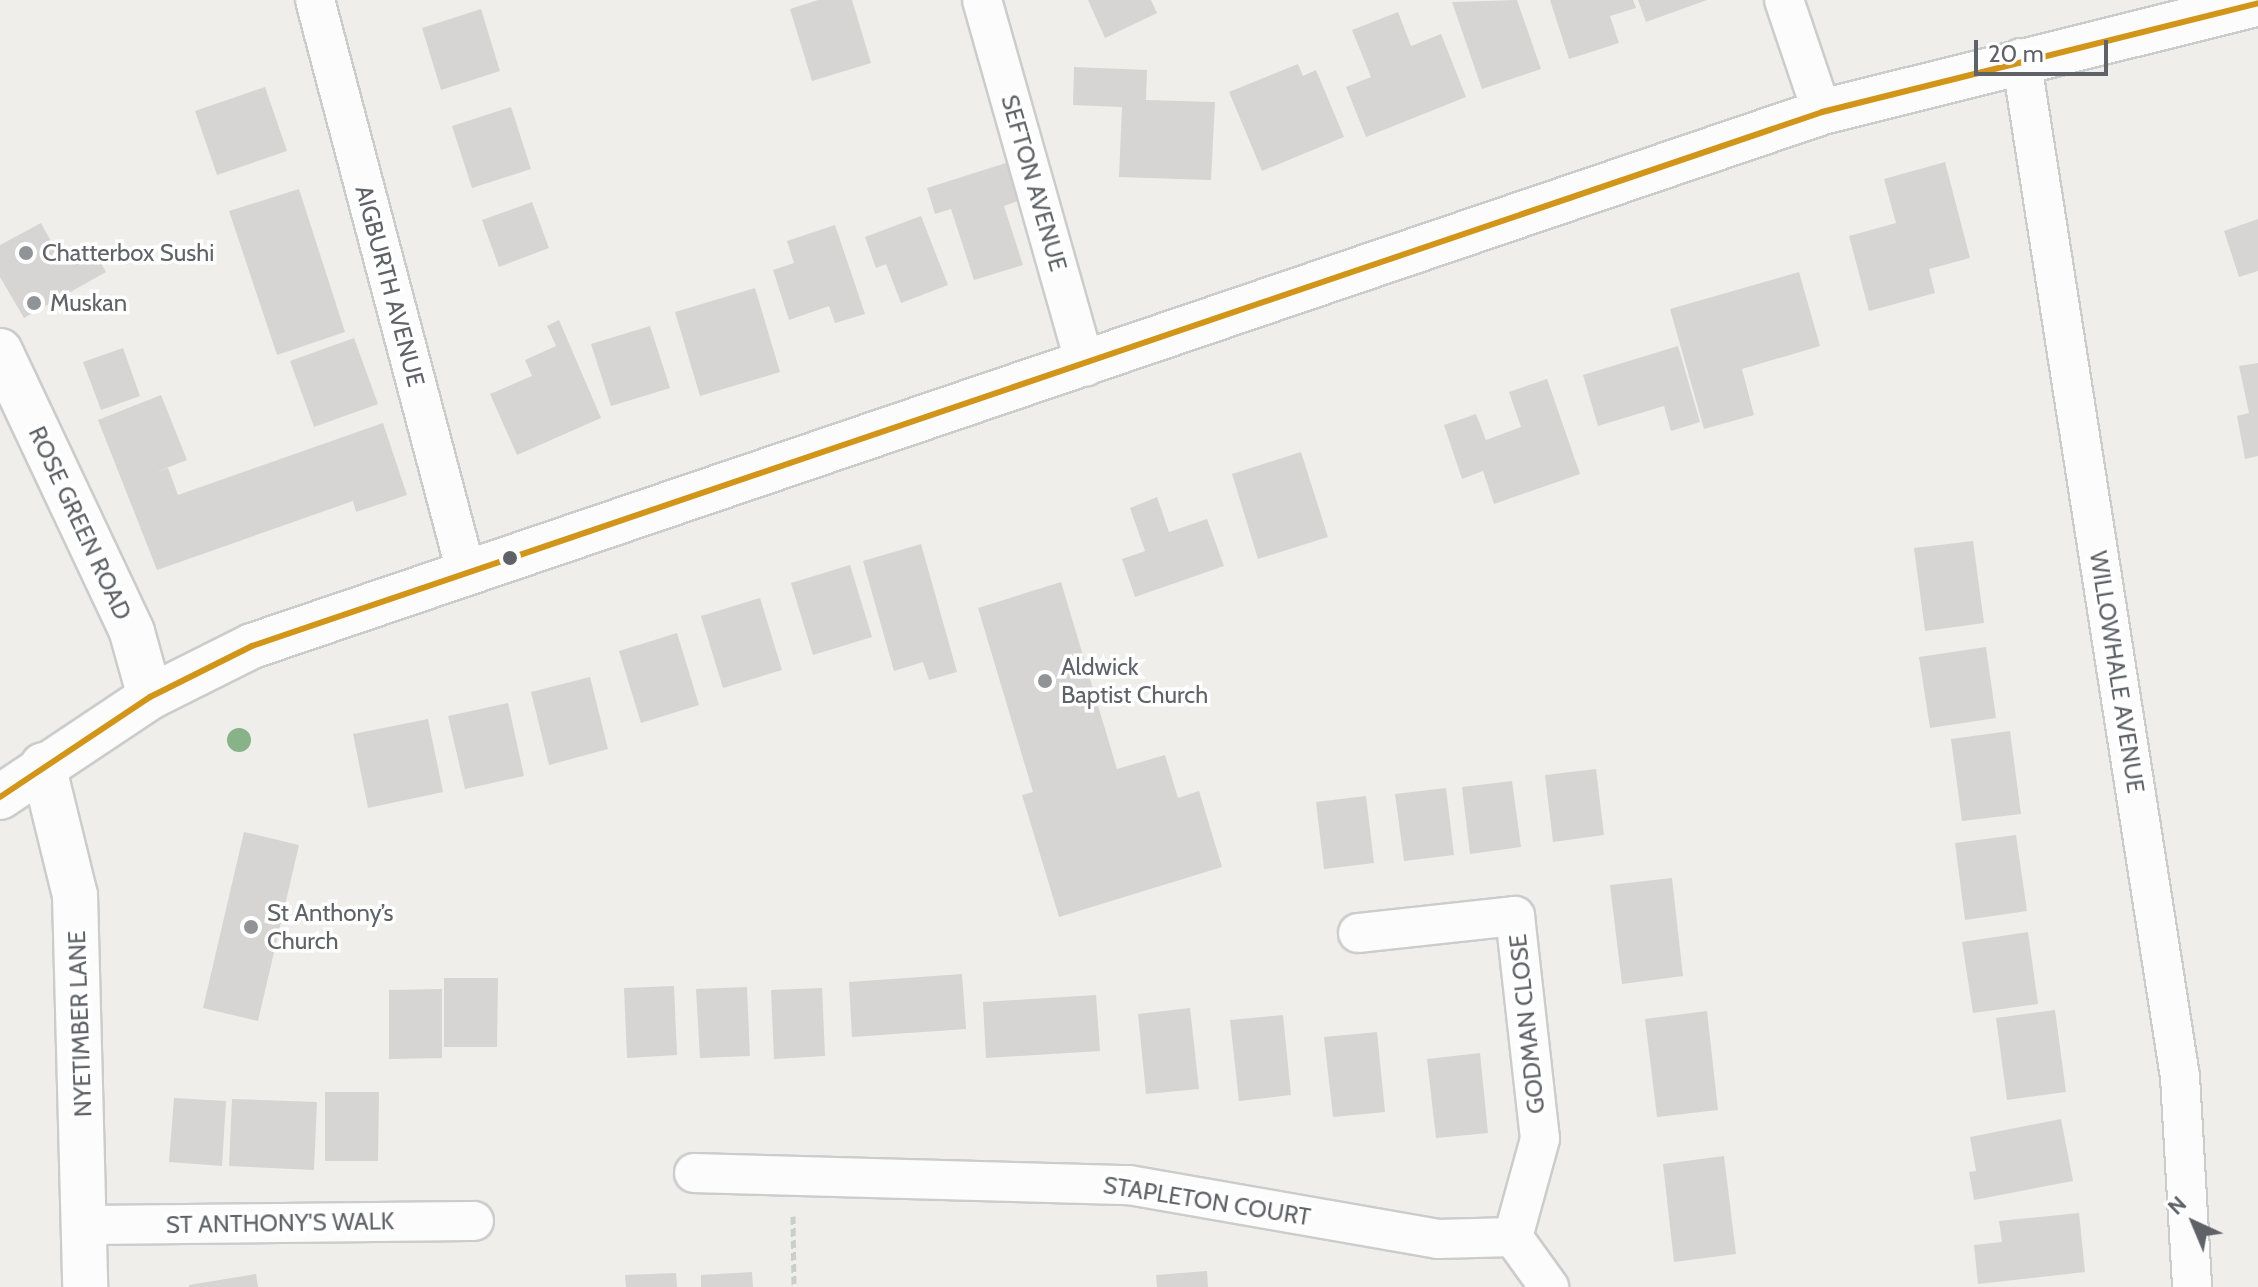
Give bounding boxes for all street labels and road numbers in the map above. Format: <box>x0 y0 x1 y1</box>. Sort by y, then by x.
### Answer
street label: SEFTON AVENUE <box>995 92 1073 274</box>
street label: AIGBURTH AVENUE <box>349 182 431 390</box>
street label: ROSE GREEN ROAD <box>23 422 137 624</box>
street label: WILLOWHALE AVENUE <box>2084 549 2150 795</box>
street label: NYETIMBER LANE <box>62 930 98 1118</box>
street label: GODMAN CLOSE <box>1503 933 1551 1115</box>
street label: STAPLETON COURT <box>1101 1170 1313 1232</box>
street label: ST ANTHONY'S WALK <box>166 1207 394 1239</box>

